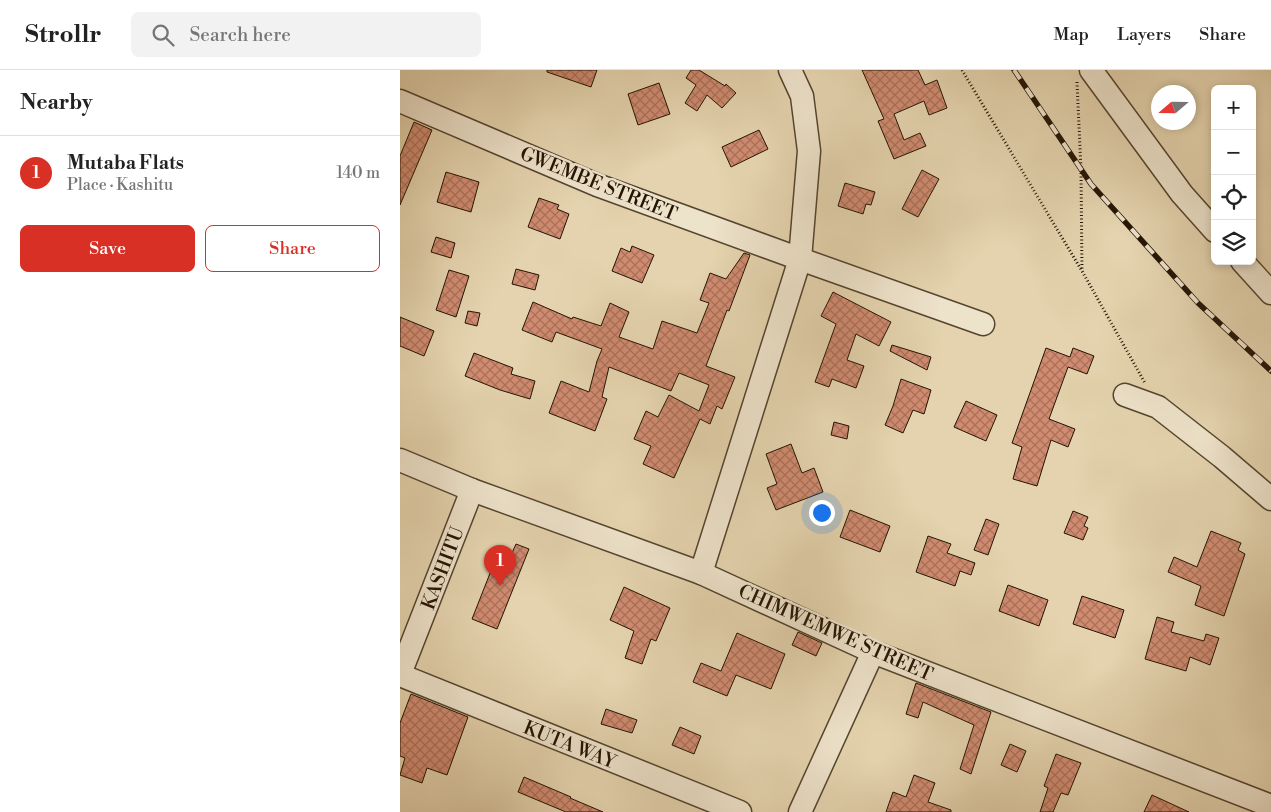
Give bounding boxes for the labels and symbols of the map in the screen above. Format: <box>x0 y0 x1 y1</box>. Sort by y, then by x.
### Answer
north arrow <box>1151 85 1196 130</box>
street label: GWEMBE STREET <box>517 141 681 226</box>
your location <box>809 500 835 526</box>
street label: KASHITU <box>416 524 470 613</box>
pin: 1 <box>484 545 516 586</box>
street label: CHIMWEMWE STREET <box>735 579 937 687</box>
street label: KUTA WAY <box>520 715 621 775</box>

